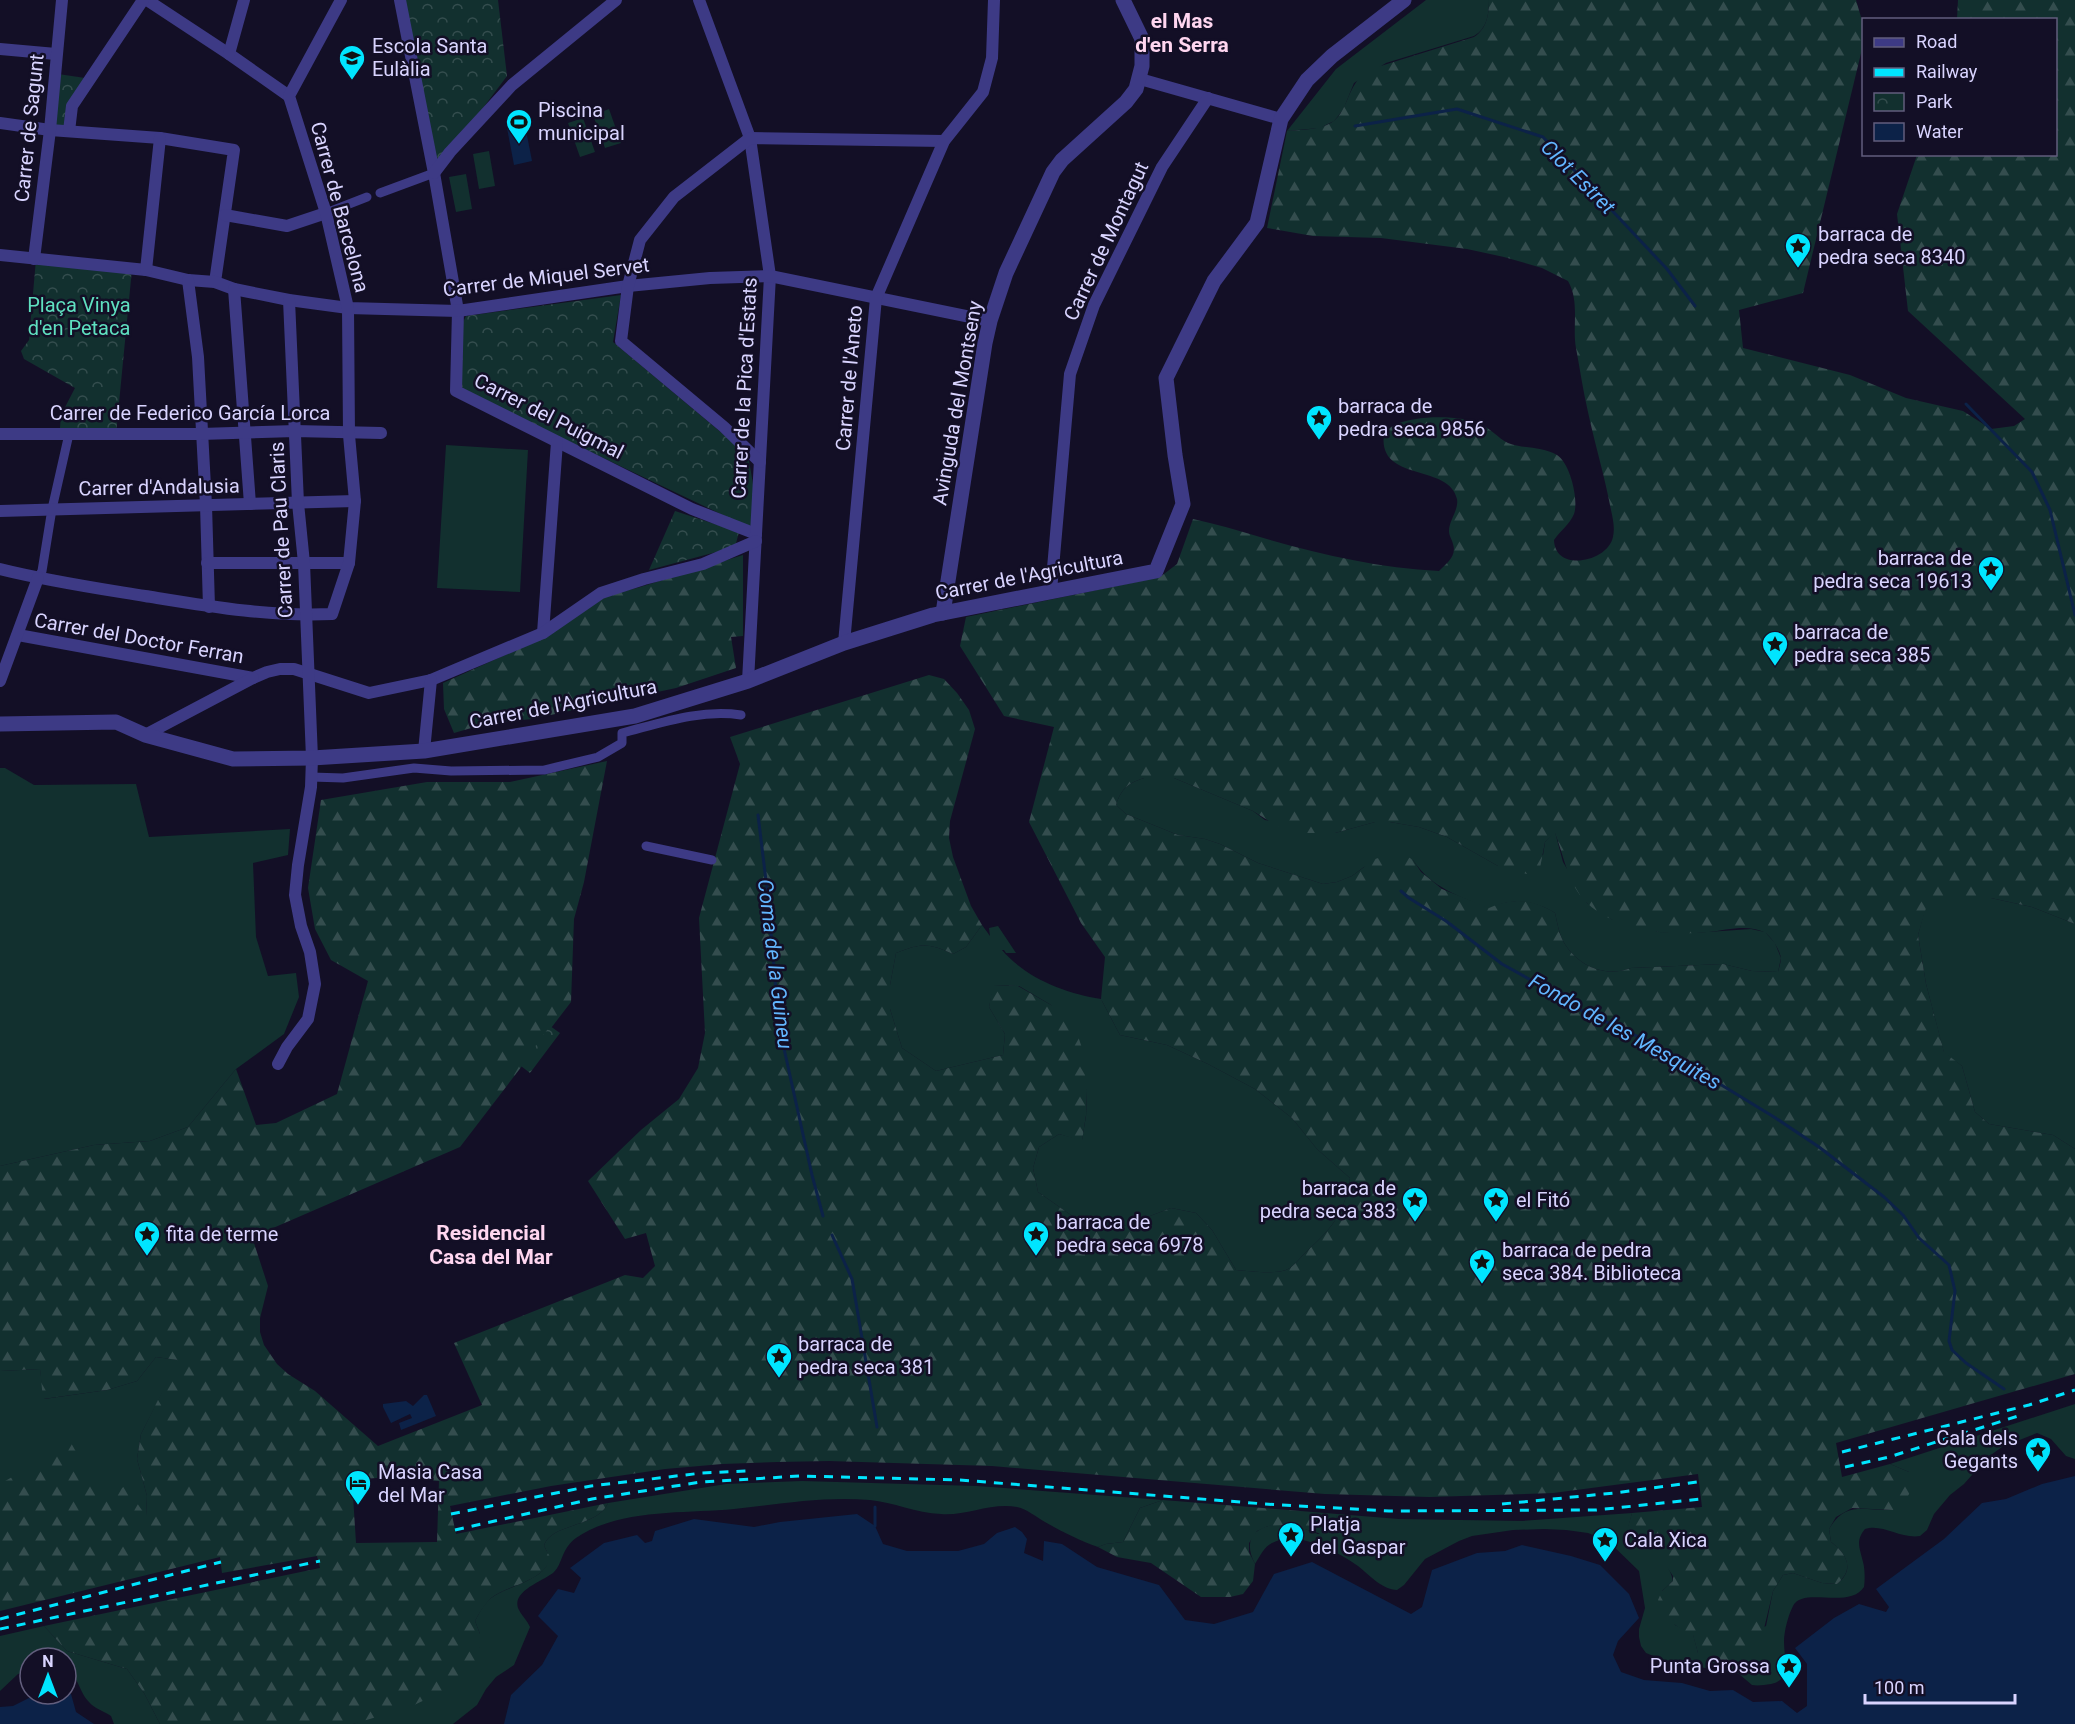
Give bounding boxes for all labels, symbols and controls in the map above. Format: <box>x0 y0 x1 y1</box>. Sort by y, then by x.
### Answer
district label: el Mas d'en Serra <box>1135 9 1229 57</box>
legend <box>1862 18 2057 156</box>
text: Road <box>1916 31 1957 52</box>
place label: Escola Santa Eulàlia <box>372 34 488 81</box>
school or university icon: Escola Santa Eulàlia <box>337 43 367 81</box>
street label: Carrer de Sagunt <box>9 53 49 203</box>
text: Railway <box>1916 61 1978 82</box>
text: Park <box>1916 91 1953 112</box>
place label: Piscina municipal <box>538 98 625 145</box>
sports icon: Piscina municipal <box>504 107 534 145</box>
street label: Carrer de Barcelona <box>306 119 374 295</box>
text: Water <box>1916 121 1963 142</box>
water label: Clot Estret <box>1536 135 1620 219</box>
street label: Carrer de Montagut <box>1059 158 1153 324</box>
place label: barraca de pedra seca 8340 <box>1818 222 1966 269</box>
place icon: barraca de pedra seca 8340 <box>1783 231 1813 269</box>
street label: Carrer de Miquel Servet <box>441 252 651 302</box>
street label: Carrer de la Pica d'Estats <box>726 277 762 499</box>
park label: Plaça Vinya d'en Petaca <box>27 293 131 340</box>
street label: Avinguda del Montseny <box>927 298 987 507</box>
street label: Carrer de l'Aneto <box>831 304 867 452</box>
street label: Carrer del Puigmal <box>470 368 628 464</box>
place label: barraca de pedra seca 9856 <box>1338 394 1486 441</box>
street label: Carrer de Federico García Lorca <box>50 401 330 425</box>
place icon: barraca de pedra seca 9856 <box>1304 403 1334 441</box>
street label: Carrer de Pau Claris <box>264 441 298 619</box>
street label: Carrer d'Andalusia <box>78 474 240 500</box>
street label: Carrer de l'Agricultura <box>933 545 1125 605</box>
place label: barraca de pedra seca 19613 <box>1813 546 1972 593</box>
place icon: barraca de pedra seca 19613 <box>1976 554 2006 592</box>
street label: Carrer del Doctor Ferran <box>32 608 246 668</box>
place label: barraca de pedra seca 385 <box>1794 620 1930 667</box>
place icon: barraca de pedra seca 385 <box>1760 629 1790 667</box>
street label: Carrer de l'Agricultura <box>467 674 659 734</box>
water label: Coma de la Guineu <box>753 878 797 1050</box>
water label: Fondo de les Mesquites <box>1525 969 1725 1095</box>
place label: barraca de pedra seca 383 <box>1260 1176 1396 1223</box>
place icon: barraca de pedra seca 383 <box>1400 1185 1430 1223</box>
place icon: el Fitó <box>1481 1185 1511 1223</box>
place label: el Fitó <box>1516 1188 1570 1212</box>
place label: barraca de pedra seca 6978 <box>1056 1210 1204 1257</box>
place icon: fita de terme <box>132 1219 162 1257</box>
place icon: barraca de pedra seca 6978 <box>1021 1219 1051 1257</box>
district label: Residencial Casa del Mar <box>429 1221 553 1269</box>
place label: fita de terme <box>166 1222 278 1246</box>
place label: barraca de pedra seca 384. Biblioteca <box>1502 1238 1681 1285</box>
place icon: barraca de pedra seca 384. Biblioteca <box>1467 1247 1497 1285</box>
place label: barraca de pedra seca 381 <box>798 1332 934 1379</box>
place icon: barraca de pedra seca 381 <box>764 1341 794 1379</box>
place label: Cala dels Gegants <box>1936 1426 2018 1473</box>
place icon: Cala dels Gegants <box>2023 1435 2053 1473</box>
place label: Masia Casa del Mar <box>378 1460 482 1507</box>
hotel icon: Masia Casa del Mar <box>343 1468 373 1506</box>
place label: Platja del Gaspar <box>1310 1512 1406 1559</box>
place icon: Platja del Gaspar <box>1276 1520 1306 1558</box>
place icon: Cala Xica <box>1590 1525 1620 1563</box>
place label: Cala Xica <box>1624 1528 1707 1552</box>
north arrow <box>18 1646 78 1706</box>
place icon: Punta Grossa <box>1774 1651 1804 1689</box>
text: N <box>42 1652 54 1671</box>
place label: Punta Grossa <box>1650 1654 1770 1678</box>
scale bar <box>1865 1667 2015 1705</box>
text: 100 m <box>1874 1677 1925 1698</box>

